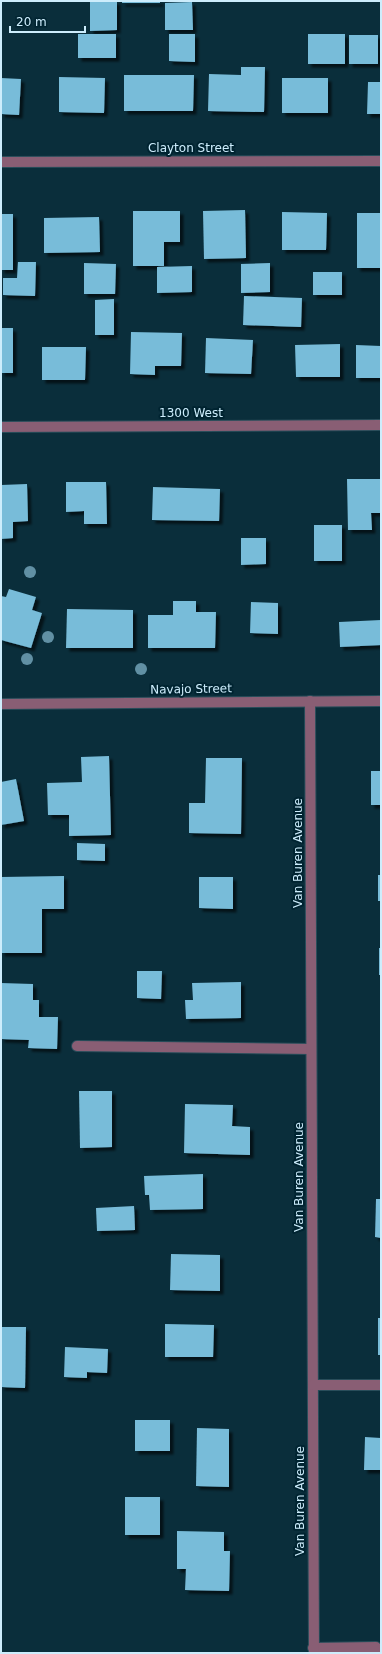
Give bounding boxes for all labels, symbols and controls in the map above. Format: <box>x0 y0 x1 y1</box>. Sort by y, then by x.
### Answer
scale bar <box>10 8 85 34</box>
text: 20 m <box>16 15 47 29</box>
street label: Clayton Street <box>148 141 234 155</box>
street label: 1300 West <box>159 406 223 420</box>
street label: Navajo Street <box>150 681 232 697</box>
street label: Van Buren Avenue <box>291 798 305 908</box>
street label: Van Buren Avenue <box>292 1122 306 1232</box>
street label: Van Buren Avenue <box>293 1446 307 1556</box>

